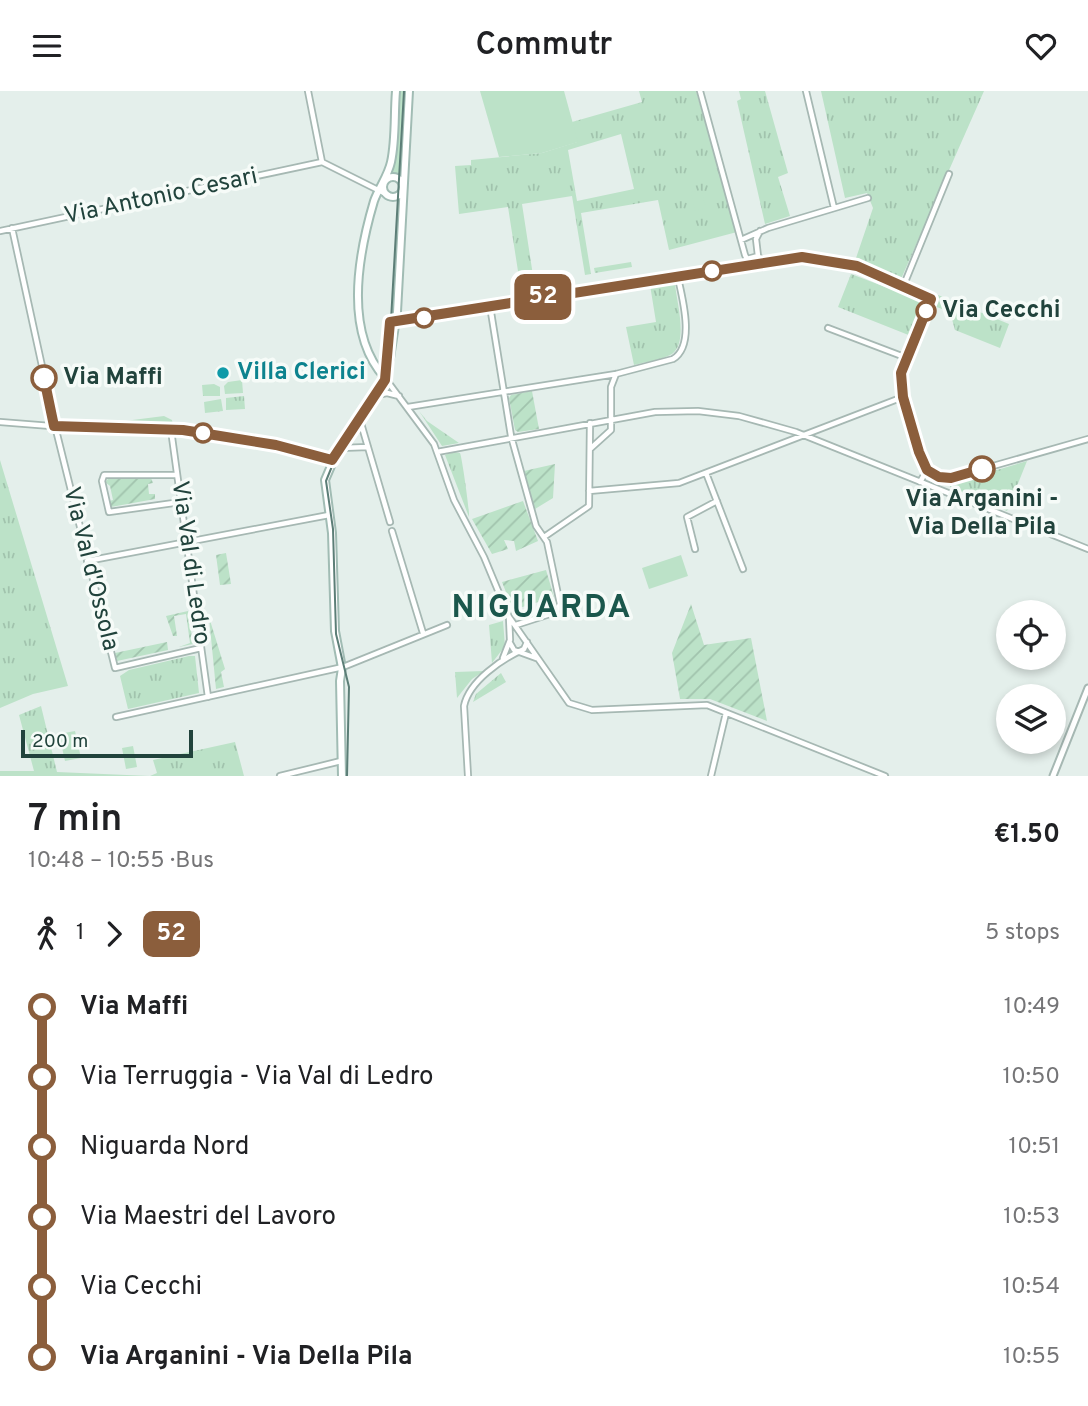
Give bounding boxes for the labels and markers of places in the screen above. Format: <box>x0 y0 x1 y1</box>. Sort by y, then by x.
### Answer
unlabelled marker <box>702 261 722 281</box>
place label: Via Cecchi <box>942 296 1061 326</box>
marker: Via Cecchi <box>916 301 936 321</box>
unlabelled marker <box>414 308 434 328</box>
place label: Villa Clerici <box>237 358 366 388</box>
place label: Via Maffi <box>63 363 163 393</box>
marker: Via Maffi <box>31 365 57 391</box>
marker: Villa Clerici <box>215 365 231 381</box>
unlabelled marker <box>193 423 213 443</box>
marker: Via Arganini - Via Della Pila <box>969 456 995 482</box>
place label: Via Arganini - Via Della Pila <box>905 485 1059 543</box>

